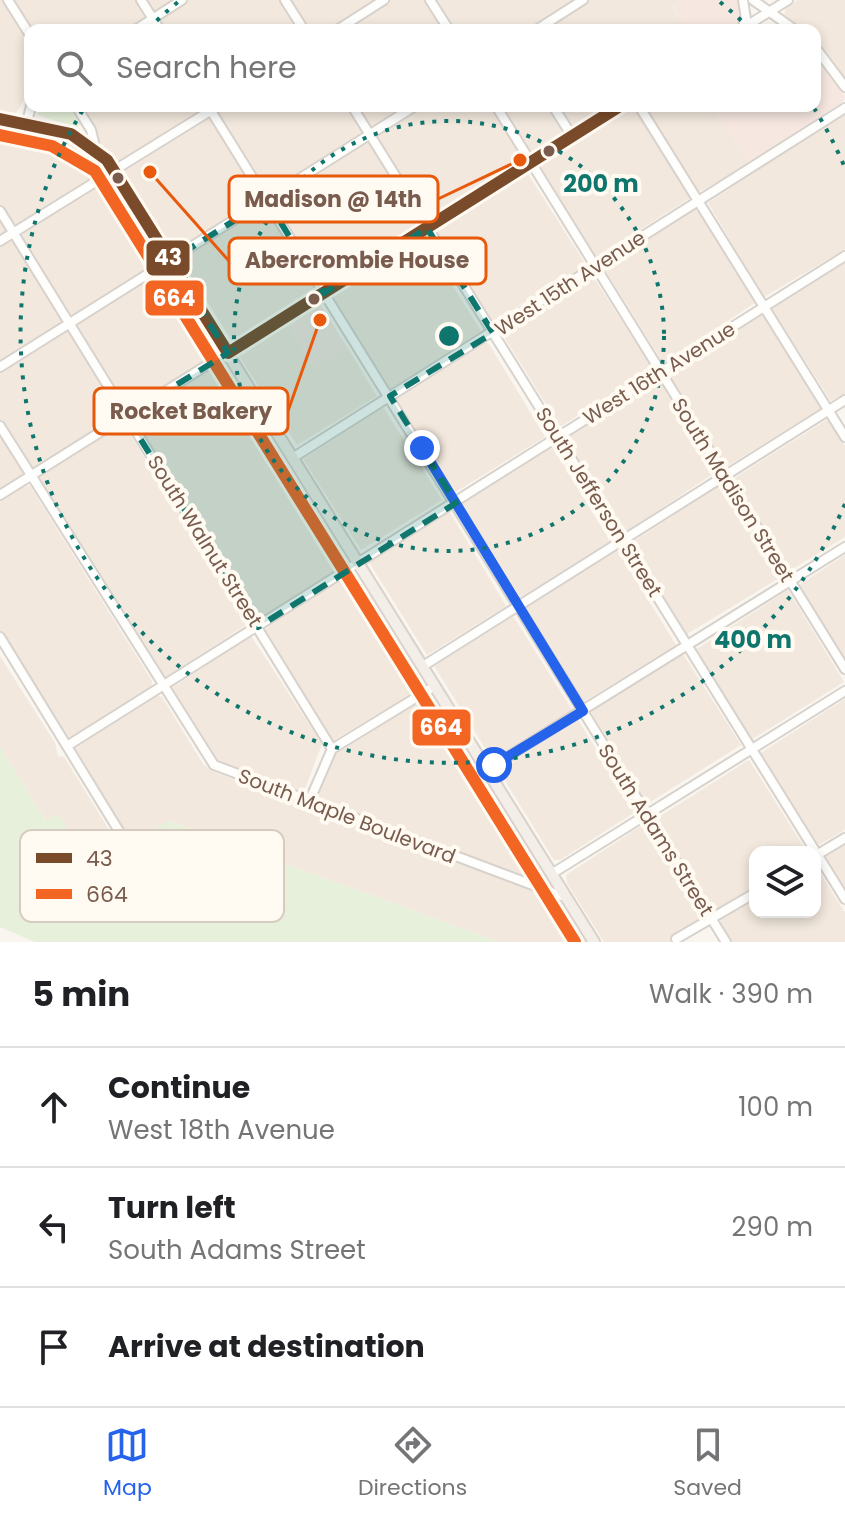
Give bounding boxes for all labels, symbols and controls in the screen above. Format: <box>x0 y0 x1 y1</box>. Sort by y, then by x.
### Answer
search box <box>24 24 821 112</box>
icon: search <box>52 46 96 90</box>
text: Search here <box>116 46 297 89</box>
unlabelled marker <box>541 143 557 159</box>
text: 200 m <box>563 167 639 200</box>
unlabelled marker <box>110 170 126 186</box>
callout: Madison @ 14th <box>229 176 438 222</box>
text: Madison @ 14th <box>244 184 422 215</box>
street label: West 15th Avenue <box>489 224 651 342</box>
callout: Abercrombie House <box>229 238 486 284</box>
line badge: 43 <box>145 239 191 277</box>
text: 43 <box>154 242 182 273</box>
text: Abercrombie House <box>245 245 469 276</box>
line badge: 664 <box>144 279 205 317</box>
text: 664 <box>153 283 196 314</box>
unlabelled marker <box>306 291 322 307</box>
street label: West 16th Avenue <box>578 315 740 431</box>
centre of rings <box>435 322 463 350</box>
callout: Rocket Bakery <box>94 388 288 434</box>
street label: South Madison Street <box>665 393 801 587</box>
text: Rocket Bakery <box>110 396 272 427</box>
street label: South Jefferson Street <box>529 402 669 602</box>
route end <box>404 430 440 466</box>
street label: South Walnut Street <box>141 450 269 632</box>
text: 400 m <box>714 623 792 656</box>
line badge: 664 <box>411 708 472 747</box>
text: 664 <box>420 712 463 743</box>
street label: South Adams Street <box>592 739 720 921</box>
route start <box>476 747 512 783</box>
street label: South Maple Boulevard <box>234 762 460 870</box>
legend <box>20 830 284 922</box>
text: 43 <box>86 843 113 874</box>
map controls <box>749 846 821 918</box>
button: layers <box>749 846 821 918</box>
text: 664 <box>86 879 128 910</box>
text: 5 min <box>32 970 130 1018</box>
text: Walk · 390 m <box>649 976 813 1012</box>
text: Continue <box>108 1066 250 1109</box>
icon: ahead <box>32 1085 76 1129</box>
text: 100 m <box>738 1089 813 1125</box>
text: West 18th Avenue <box>108 1112 335 1148</box>
text: Turn left <box>108 1186 236 1229</box>
icon: left <box>32 1205 76 1249</box>
text: 290 m <box>732 1209 813 1245</box>
text: South Adams Street <box>108 1232 366 1268</box>
icon: arrive <box>32 1325 76 1369</box>
text: Arrive at destination <box>108 1325 425 1368</box>
tab: Map <box>103 1423 152 1504</box>
tab: Directions <box>358 1423 467 1504</box>
tab: Saved <box>673 1423 742 1504</box>

